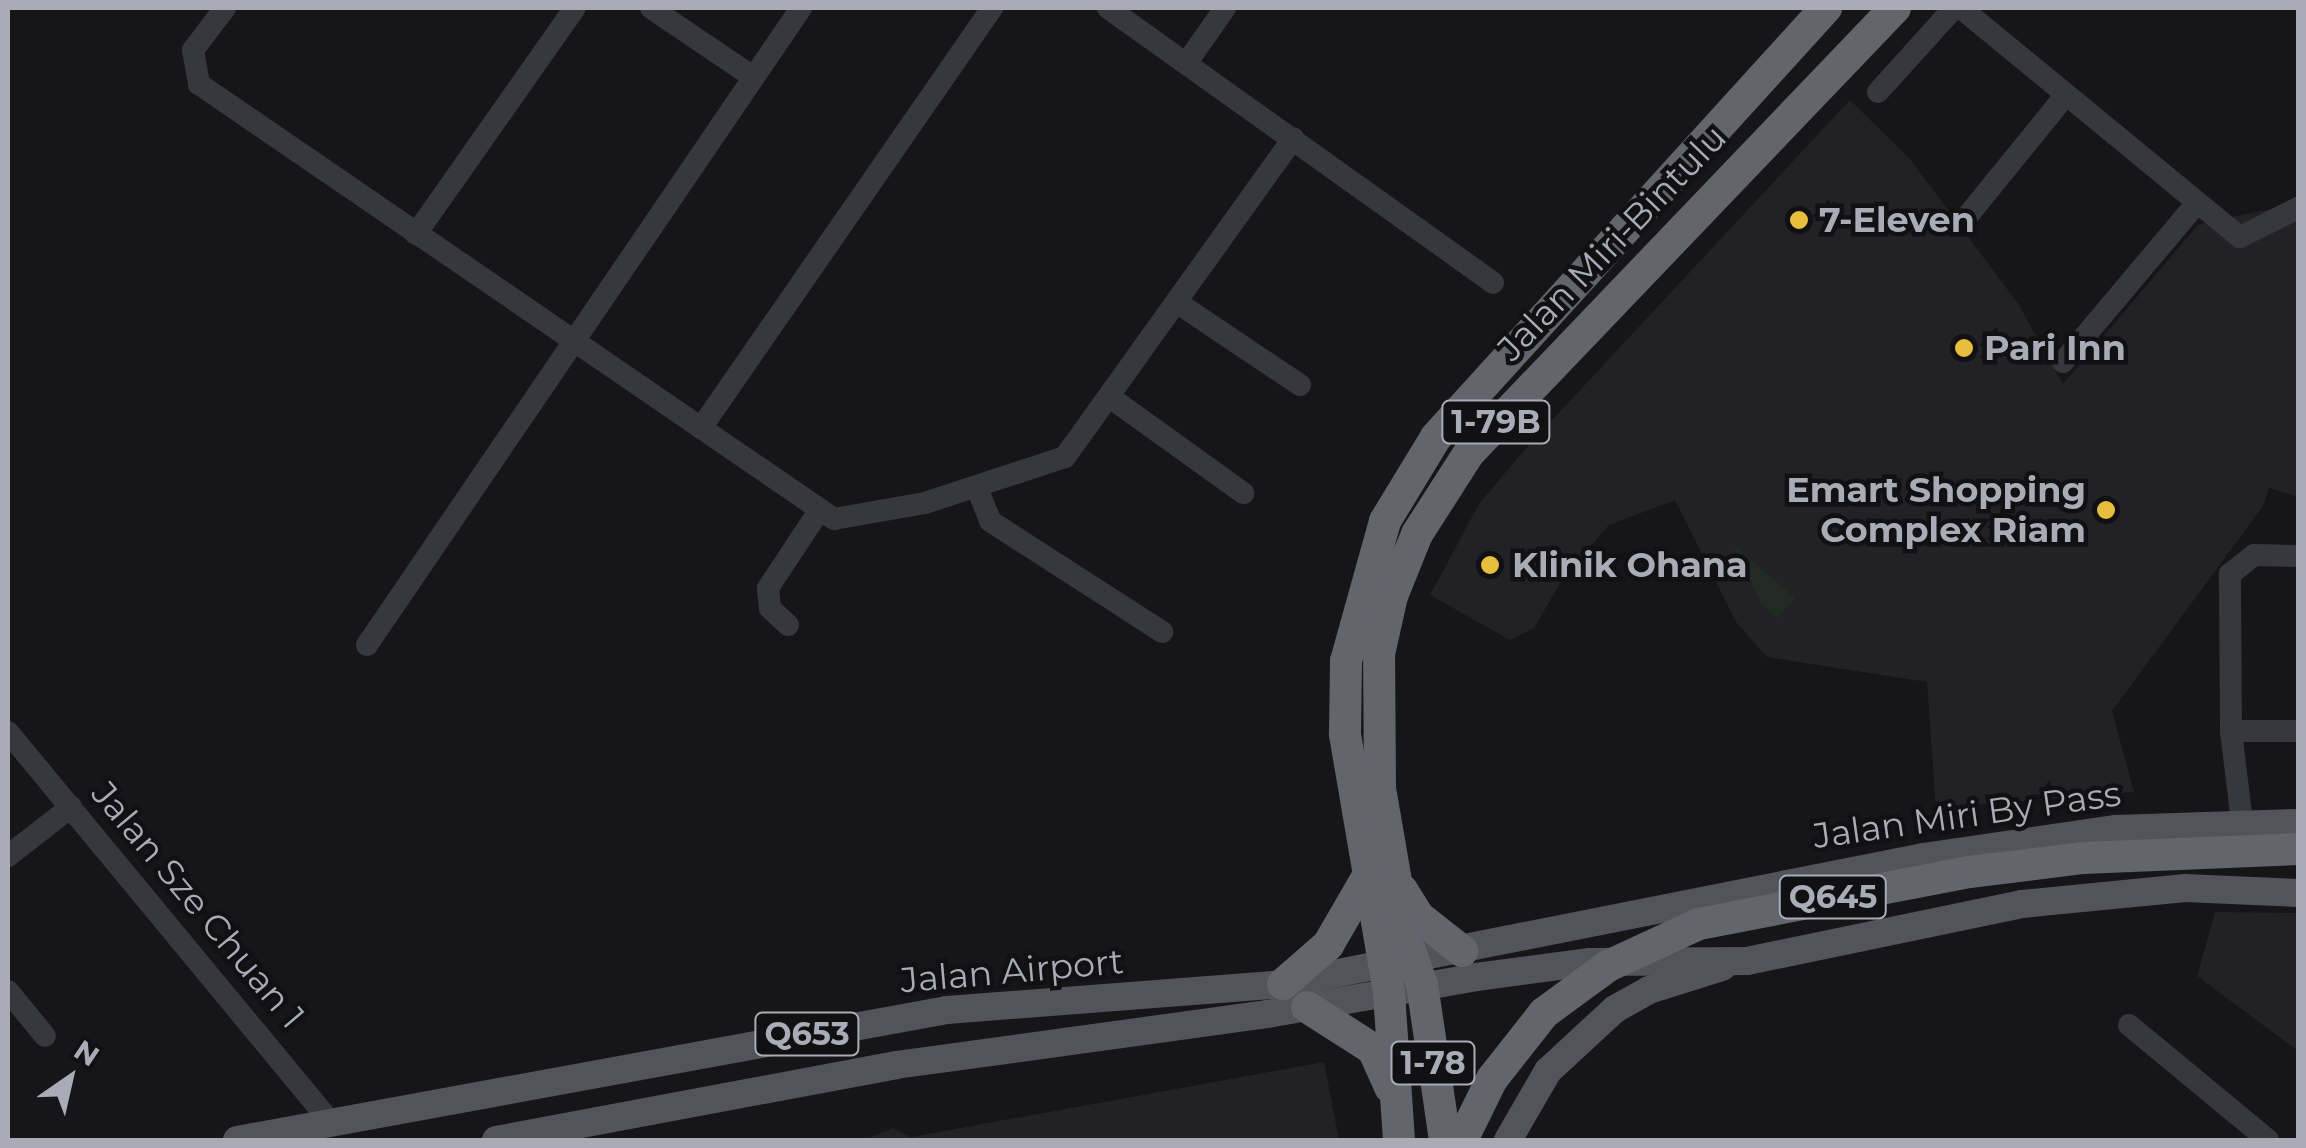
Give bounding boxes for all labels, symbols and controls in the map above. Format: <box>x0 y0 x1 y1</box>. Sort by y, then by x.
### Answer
street label: Jalan Miri-Bintulu <box>1489 117 1735 369</box>
place label: 7-Eleven <box>1819 199 1975 241</box>
marker: 7-Eleven <box>1788 209 1810 231</box>
place label: Pari Inn <box>1984 327 2126 369</box>
marker: Pari Inn <box>1953 337 1975 359</box>
road number: 1-79B <box>1441 395 1551 449</box>
place label: Emart Shopping Complex Riam <box>1786 469 2086 551</box>
marker: Emart Shopping Complex Riam <box>2095 499 2117 521</box>
place label: Klinik Ohana <box>1512 544 1748 586</box>
marker: Klinik Ohana <box>1477 552 1503 578</box>
street label: Jalan Sze Chuan 1 <box>83 773 313 1037</box>
street label: Jalan Miri By Pass <box>1810 773 2124 857</box>
road number: Q645 <box>1778 870 1888 924</box>
street label: Jalan Airport <box>899 940 1125 1002</box>
road number: Q653 <box>752 1007 862 1061</box>
north arrow <box>20 1028 120 1128</box>
text: N <box>68 1033 106 1074</box>
road number: 1-78 <box>1390 1036 1476 1090</box>

